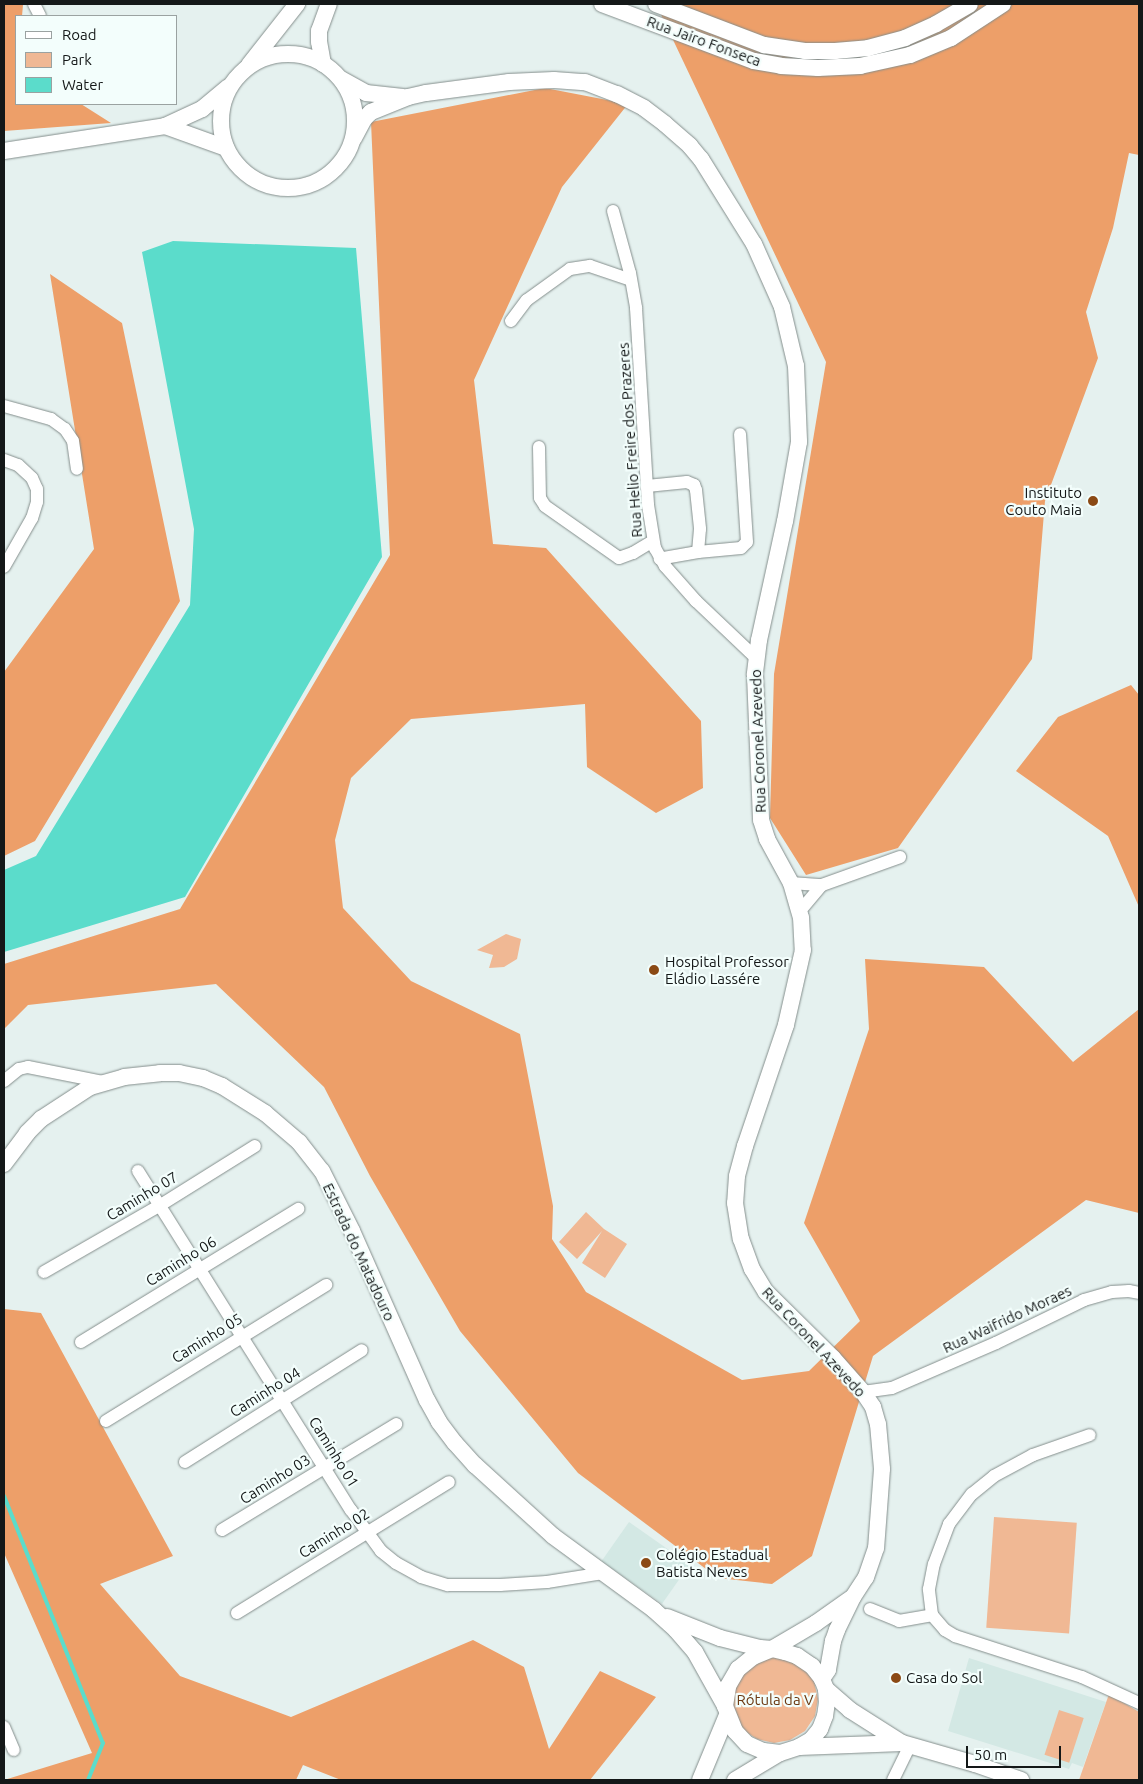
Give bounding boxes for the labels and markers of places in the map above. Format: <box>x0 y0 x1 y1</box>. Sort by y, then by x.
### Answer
place label: Instituto Couto Maia <box>1005 483 1082 518</box>
marker: Instituto Couto Maia <box>1086 494 1100 508</box>
place label: Hospital Professor Eládio Lassére <box>665 952 789 987</box>
marker: Hospital Professor Eládio Lassére <box>647 963 661 977</box>
place label: Colégio Estadual Batista Neves <box>656 1545 768 1580</box>
marker: Colégio Estadual Batista Neves <box>640 1557 652 1569</box>
place label: Casa do Sol <box>906 1669 982 1687</box>
marker: Casa do Sol <box>890 1672 902 1684</box>

